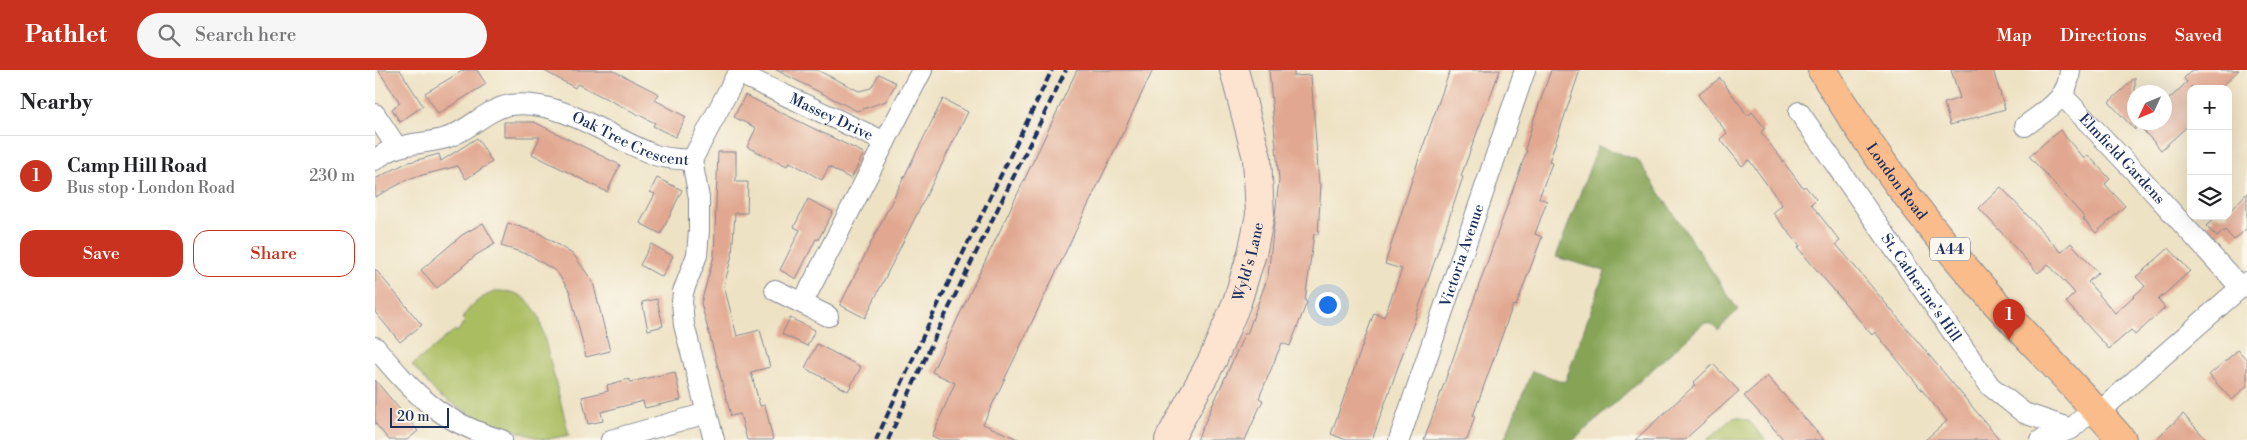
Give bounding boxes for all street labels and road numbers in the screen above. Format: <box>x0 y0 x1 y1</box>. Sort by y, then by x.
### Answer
street label: Massey Drive <box>786 90 876 145</box>
street label: Oak Tree Crescent <box>569 108 690 170</box>
street label: Elmfield Gardens <box>2075 110 2169 208</box>
street label: London Road <box>1862 139 1931 224</box>
street label: Victoria Avenue <box>1436 201 1489 311</box>
street label: Wyld's Lane <box>1229 221 1268 304</box>
street label: St. Catherine's Hill <box>1877 230 1966 346</box>
road number: A44 <box>1930 238 1970 260</box>

